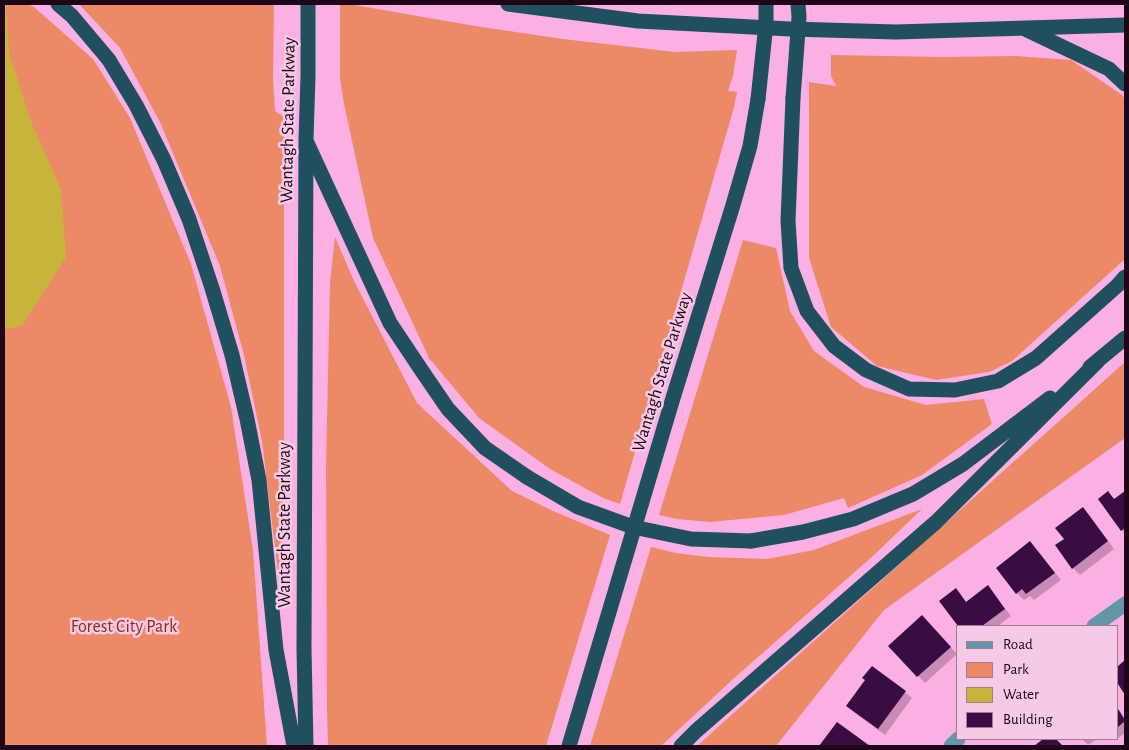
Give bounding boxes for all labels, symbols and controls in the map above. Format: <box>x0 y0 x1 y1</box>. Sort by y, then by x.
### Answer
street label: Wantagh State Parkway <box>276 37 300 203</box>
street label: Wantagh State Parkway <box>627 290 697 454</box>
street label: Wantagh State Parkway <box>274 442 296 608</box>
park label: Forest City Park <box>71 616 177 638</box>
legend <box>956 625 1119 740</box>
text: Road <box>1003 637 1033 652</box>
text: Park <box>1003 662 1029 677</box>
text: Water <box>1003 687 1039 702</box>
text: Building <box>1003 712 1053 727</box>

